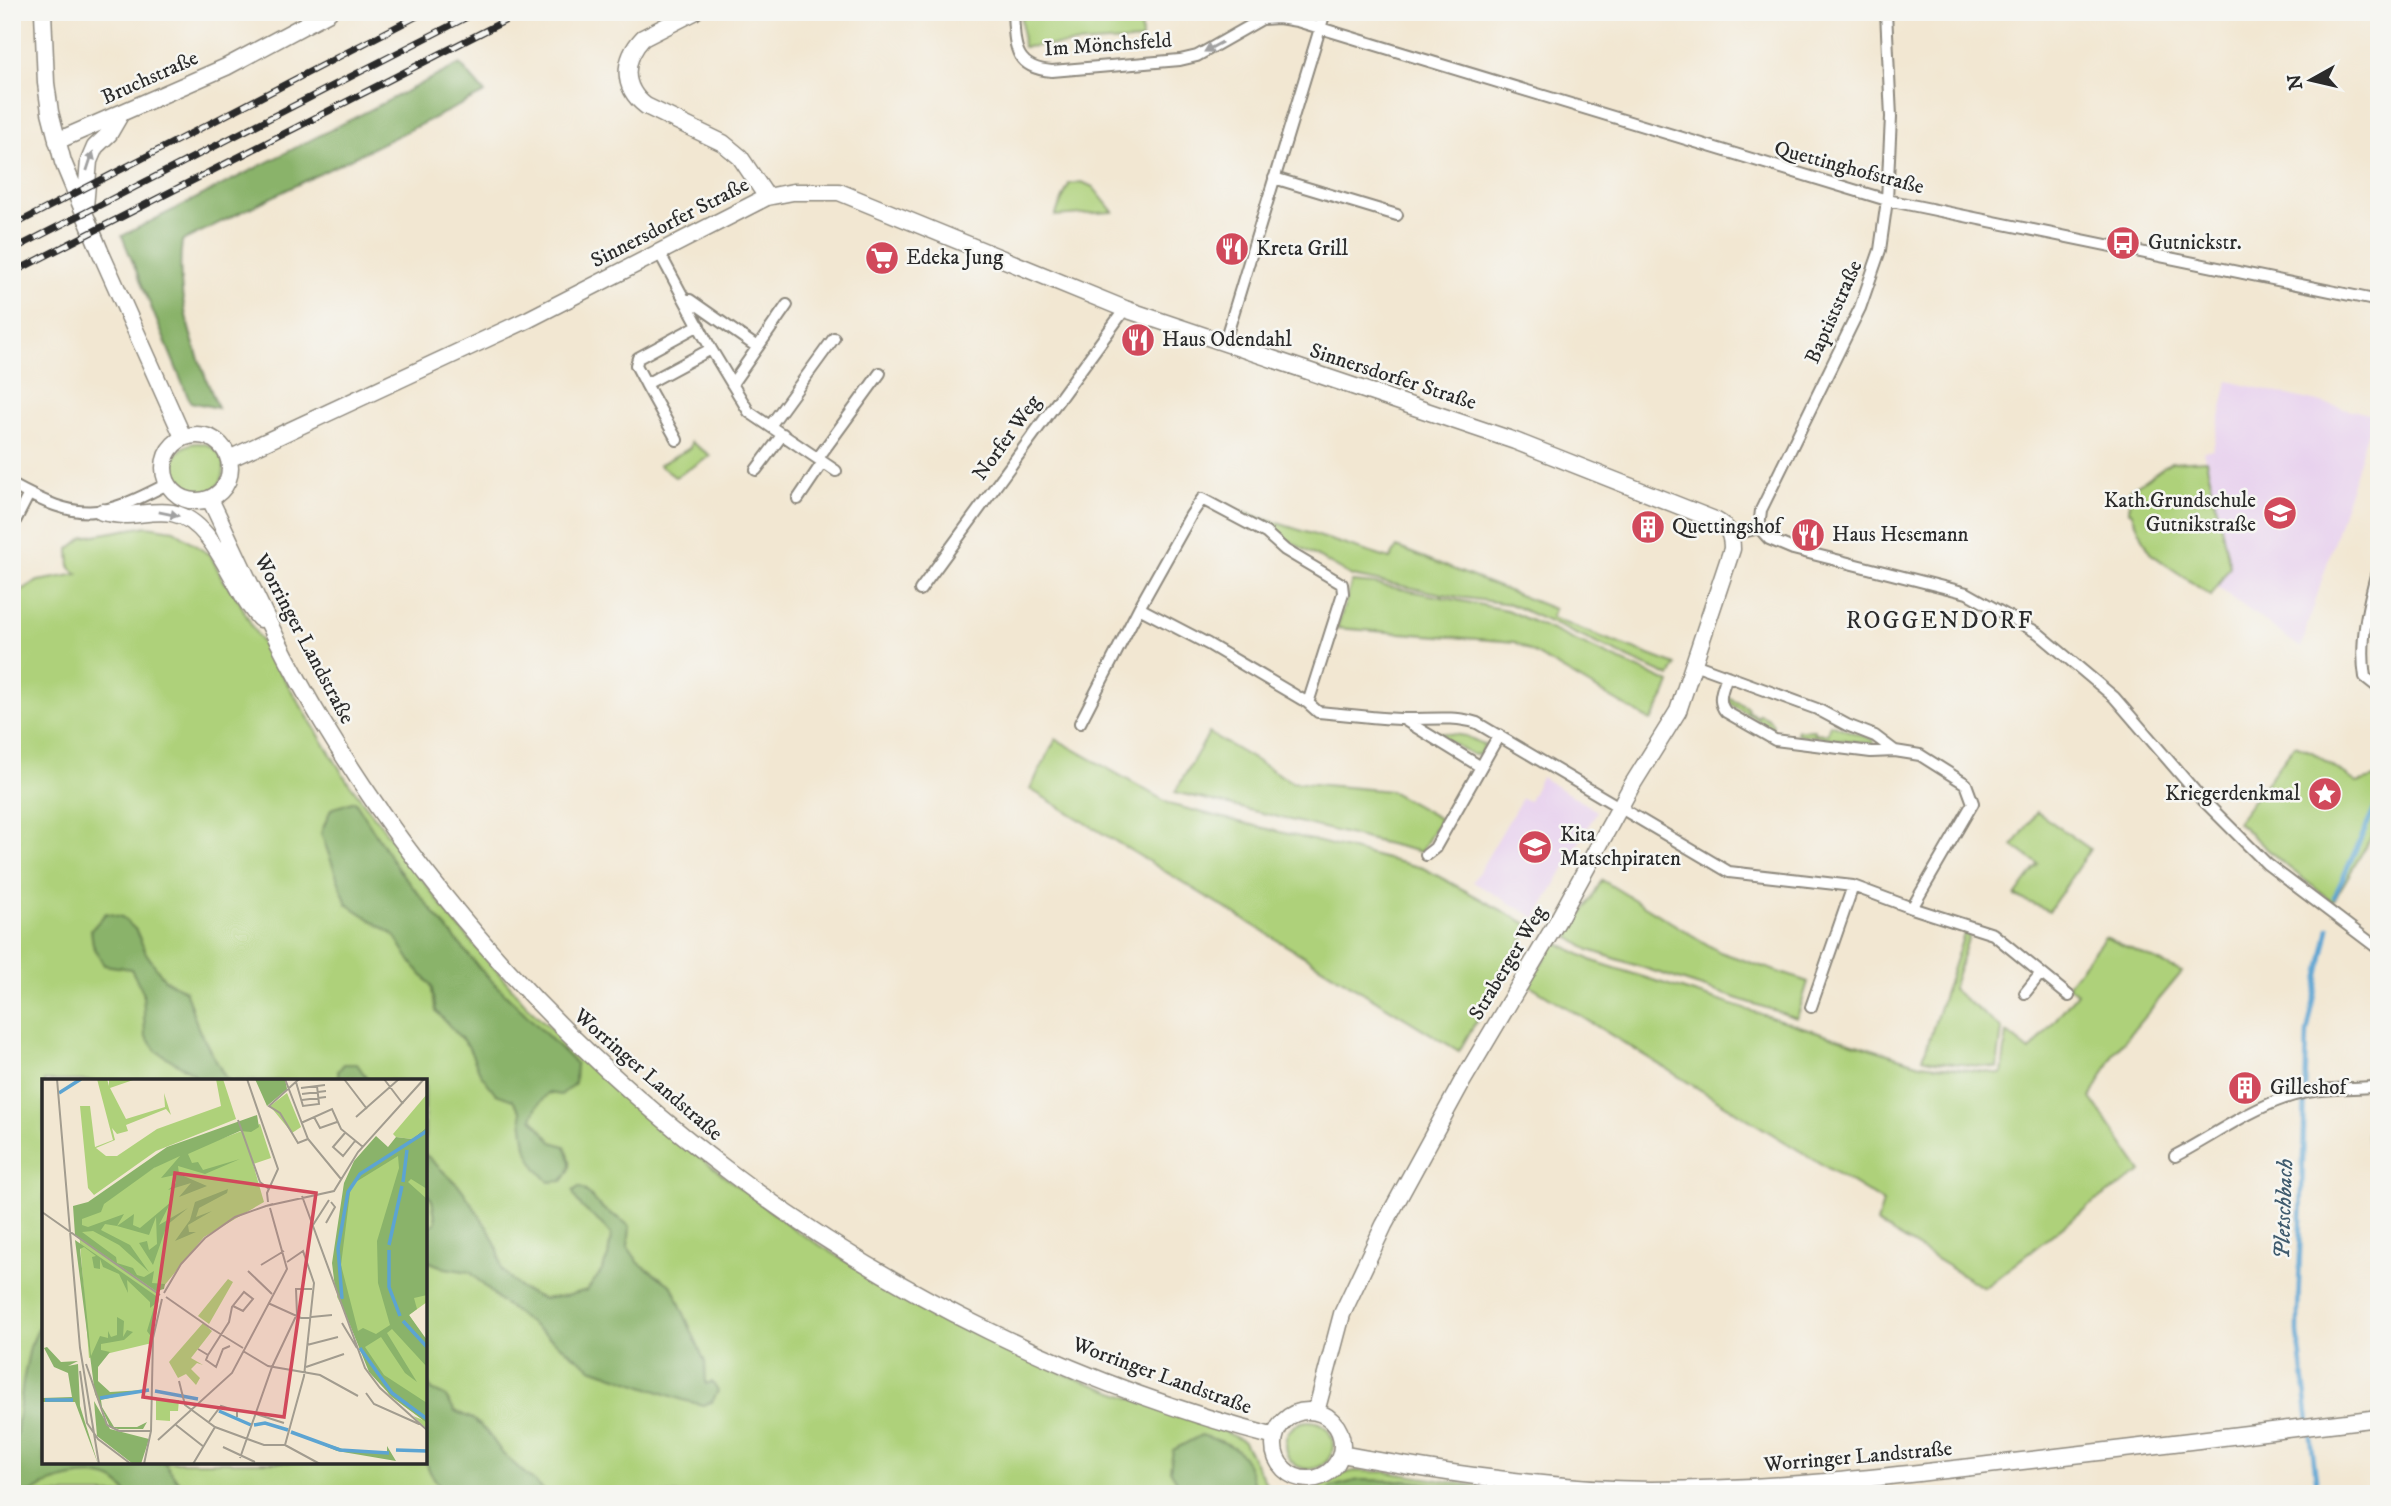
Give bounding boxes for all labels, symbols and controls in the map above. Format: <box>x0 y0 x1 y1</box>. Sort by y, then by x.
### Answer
street label: Im Mönchsfeld <box>1043 28 1173 62</box>
one-way arrow <box>1203 41 1222 53</box>
street label: Bruchstraße <box>98 45 203 111</box>
north arrow <box>2276 46 2346 116</box>
text: N <box>2283 72 2308 91</box>
street label: Quettinghofstraße <box>1771 135 1927 201</box>
one-way arrow <box>86 150 96 171</box>
street label: Sinnersdorfer Straße <box>587 172 754 274</box>
bus stop icon: Gutnickstr. <box>2104 224 2142 262</box>
restaurant icon: Kreta Grill <box>1213 230 1251 268</box>
place label: Gutnickstr. <box>2148 230 2242 256</box>
place label: Kreta Grill <box>1256 236 1349 262</box>
supermarket icon: Edeka Jung <box>863 239 901 277</box>
place label: Edeka Jung <box>906 245 1004 271</box>
street label: Baptiststraße <box>1800 256 1868 368</box>
restaurant icon: Haus Odendahl <box>1119 321 1157 359</box>
place label: Haus Odendahl <box>1162 327 1293 353</box>
street label: Sinnersdorfer Straße <box>1306 338 1480 416</box>
street label: Norfer Weg <box>967 389 1047 486</box>
place label: Kath.Grundschule Gutnikstraße <box>2104 488 2256 538</box>
school or university icon: Kath.Grundschule Gutnikstraße <box>2261 494 2299 532</box>
one-way arrow <box>159 508 181 519</box>
building icon: Quettingshof <box>1629 508 1667 546</box>
place label: Quettingshof <box>1672 514 1785 540</box>
restaurant icon: Haus Hesemann <box>1789 516 1827 554</box>
place label: Haus Hesemann <box>1832 522 1969 548</box>
street label: Worringer Landstraße <box>248 549 360 729</box>
district label: ROGGENDORF <box>1846 606 2034 636</box>
place icon: Kriegerdenkmal <box>2306 775 2344 813</box>
place label: Kriegerdenkmal <box>2165 781 2301 807</box>
place label: Kita Matschpiraten <box>1560 822 1681 872</box>
school or university icon: Kita Matschpiraten <box>1516 828 1554 866</box>
street label: Straberger Weg <box>1464 900 1553 1025</box>
street label: Worringer Landstraße <box>567 1003 728 1147</box>
building icon: Gilleshof <box>2226 1069 2264 1107</box>
place label: Gilleshof <box>2270 1075 2349 1101</box>
inset map <box>42 1079 427 1464</box>
water label: Pletschbach <box>2268 1158 2300 1260</box>
street label: Worringer Landstraße <box>1068 1331 1255 1421</box>
street label: Worringer Landstraße <box>1762 1436 1954 1478</box>

